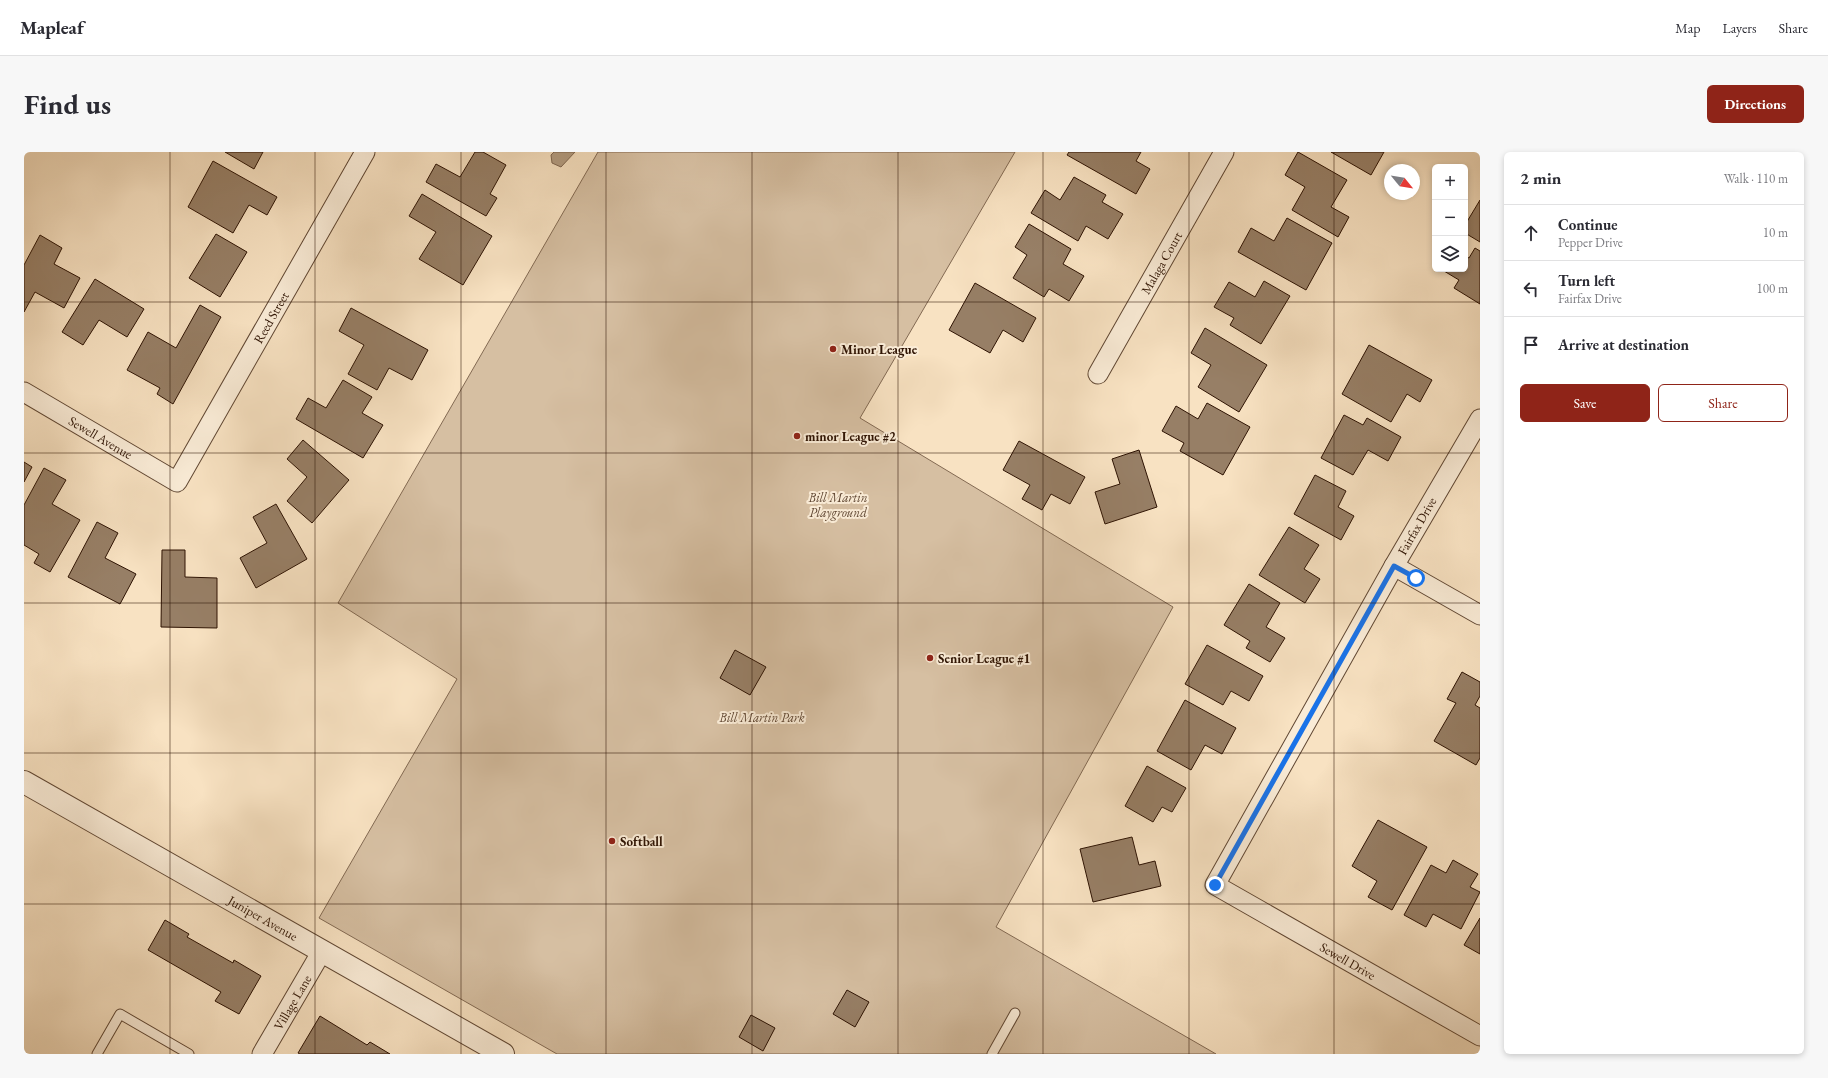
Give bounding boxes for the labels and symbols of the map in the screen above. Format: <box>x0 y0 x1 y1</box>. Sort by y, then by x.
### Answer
north arrow <box>1384 164 1420 200</box>
street label: Malaga Court <box>1137 228 1186 297</box>
street label: Reed Street <box>249 288 292 346</box>
place label: Minor League <box>841 341 918 358</box>
marker: Minor League <box>828 344 838 354</box>
street label: Sewell Avenue <box>66 412 136 462</box>
place label: minor League #2 <box>805 428 896 445</box>
marker: minor League #2 <box>792 431 802 441</box>
park label: Bill Martin Playground <box>808 489 868 521</box>
street label: Fairfax Drive <box>1394 494 1440 558</box>
route start <box>1407 569 1425 587</box>
place label: Senior League #1 <box>938 650 1031 667</box>
marker: Senior League #1 <box>925 653 935 663</box>
park label: Bill Martin Park <box>718 709 805 726</box>
place label: Softball <box>620 833 663 850</box>
marker: Softball <box>607 836 617 846</box>
route end <box>1206 876 1224 894</box>
street label: Juniper Avenue <box>224 891 301 944</box>
street label: Sewell Drive <box>1317 938 1379 983</box>
street label: Village Lane <box>269 971 315 1033</box>

